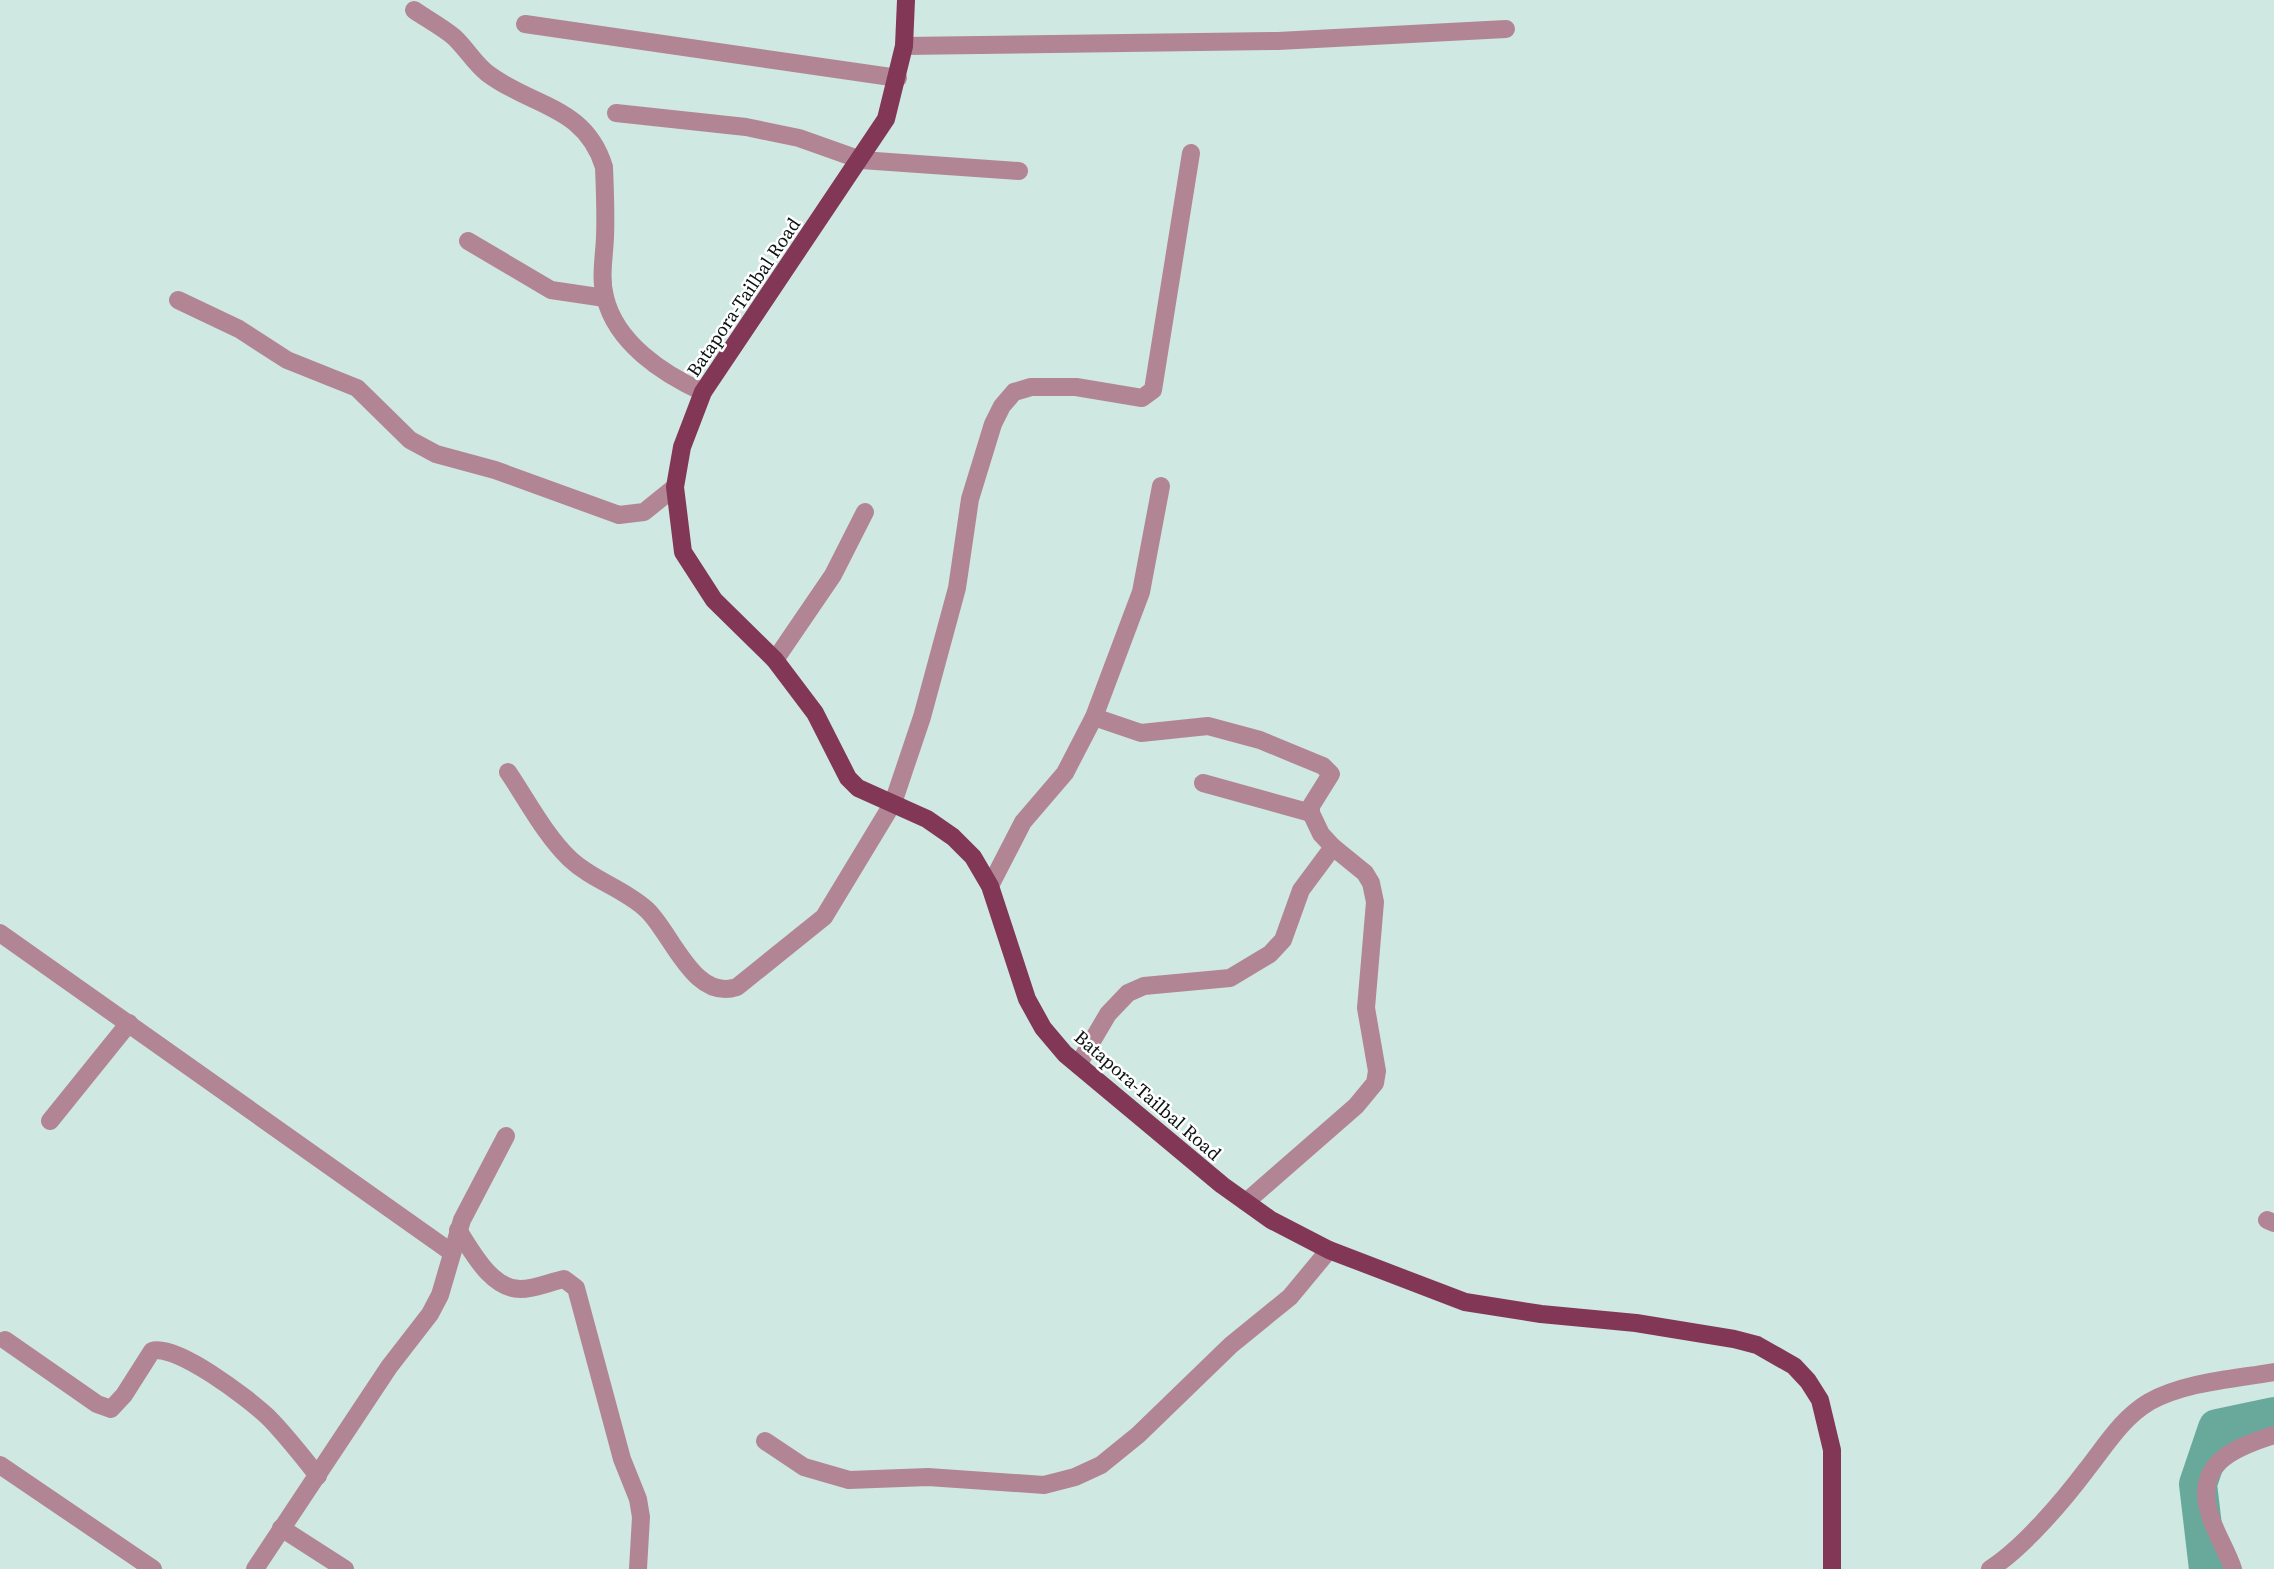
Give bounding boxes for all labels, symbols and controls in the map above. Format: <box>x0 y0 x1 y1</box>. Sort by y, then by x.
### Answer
street label: Batapora-Tailbal Road <box>680 212 806 382</box>
street label: Batapora-Tailbal Road <box>1069 1024 1227 1166</box>

